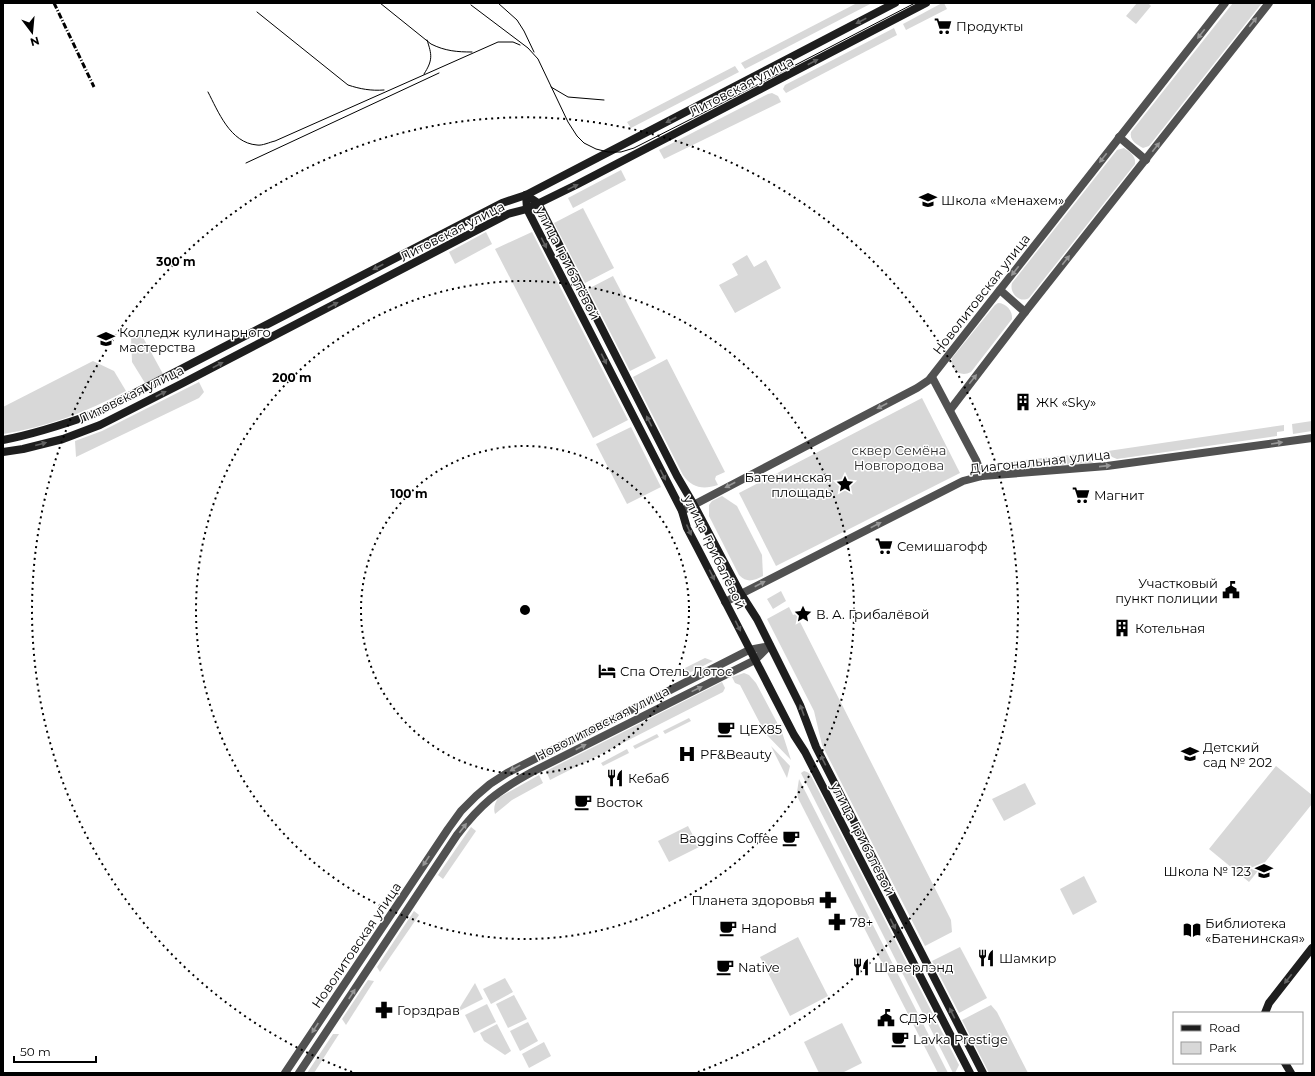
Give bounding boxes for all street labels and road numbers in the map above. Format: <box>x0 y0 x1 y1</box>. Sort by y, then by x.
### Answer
street label: Литовская улица <box>686 53 796 119</box>
street label: Литовская улица <box>397 198 507 264</box>
street label: улица Грибалёвой <box>532 203 604 322</box>
street label: Новолитовская улица <box>929 231 1033 357</box>
street label: Литовская улица <box>76 362 186 426</box>
street label: Диагональная улица <box>969 446 1111 476</box>
street label: улица Грибалёвой <box>680 491 750 612</box>
street label: Новолитовская улица <box>532 682 672 764</box>
street label: улица Грибалёвой <box>827 779 899 898</box>
street label: Новолитовская улица <box>308 879 404 1011</box>

